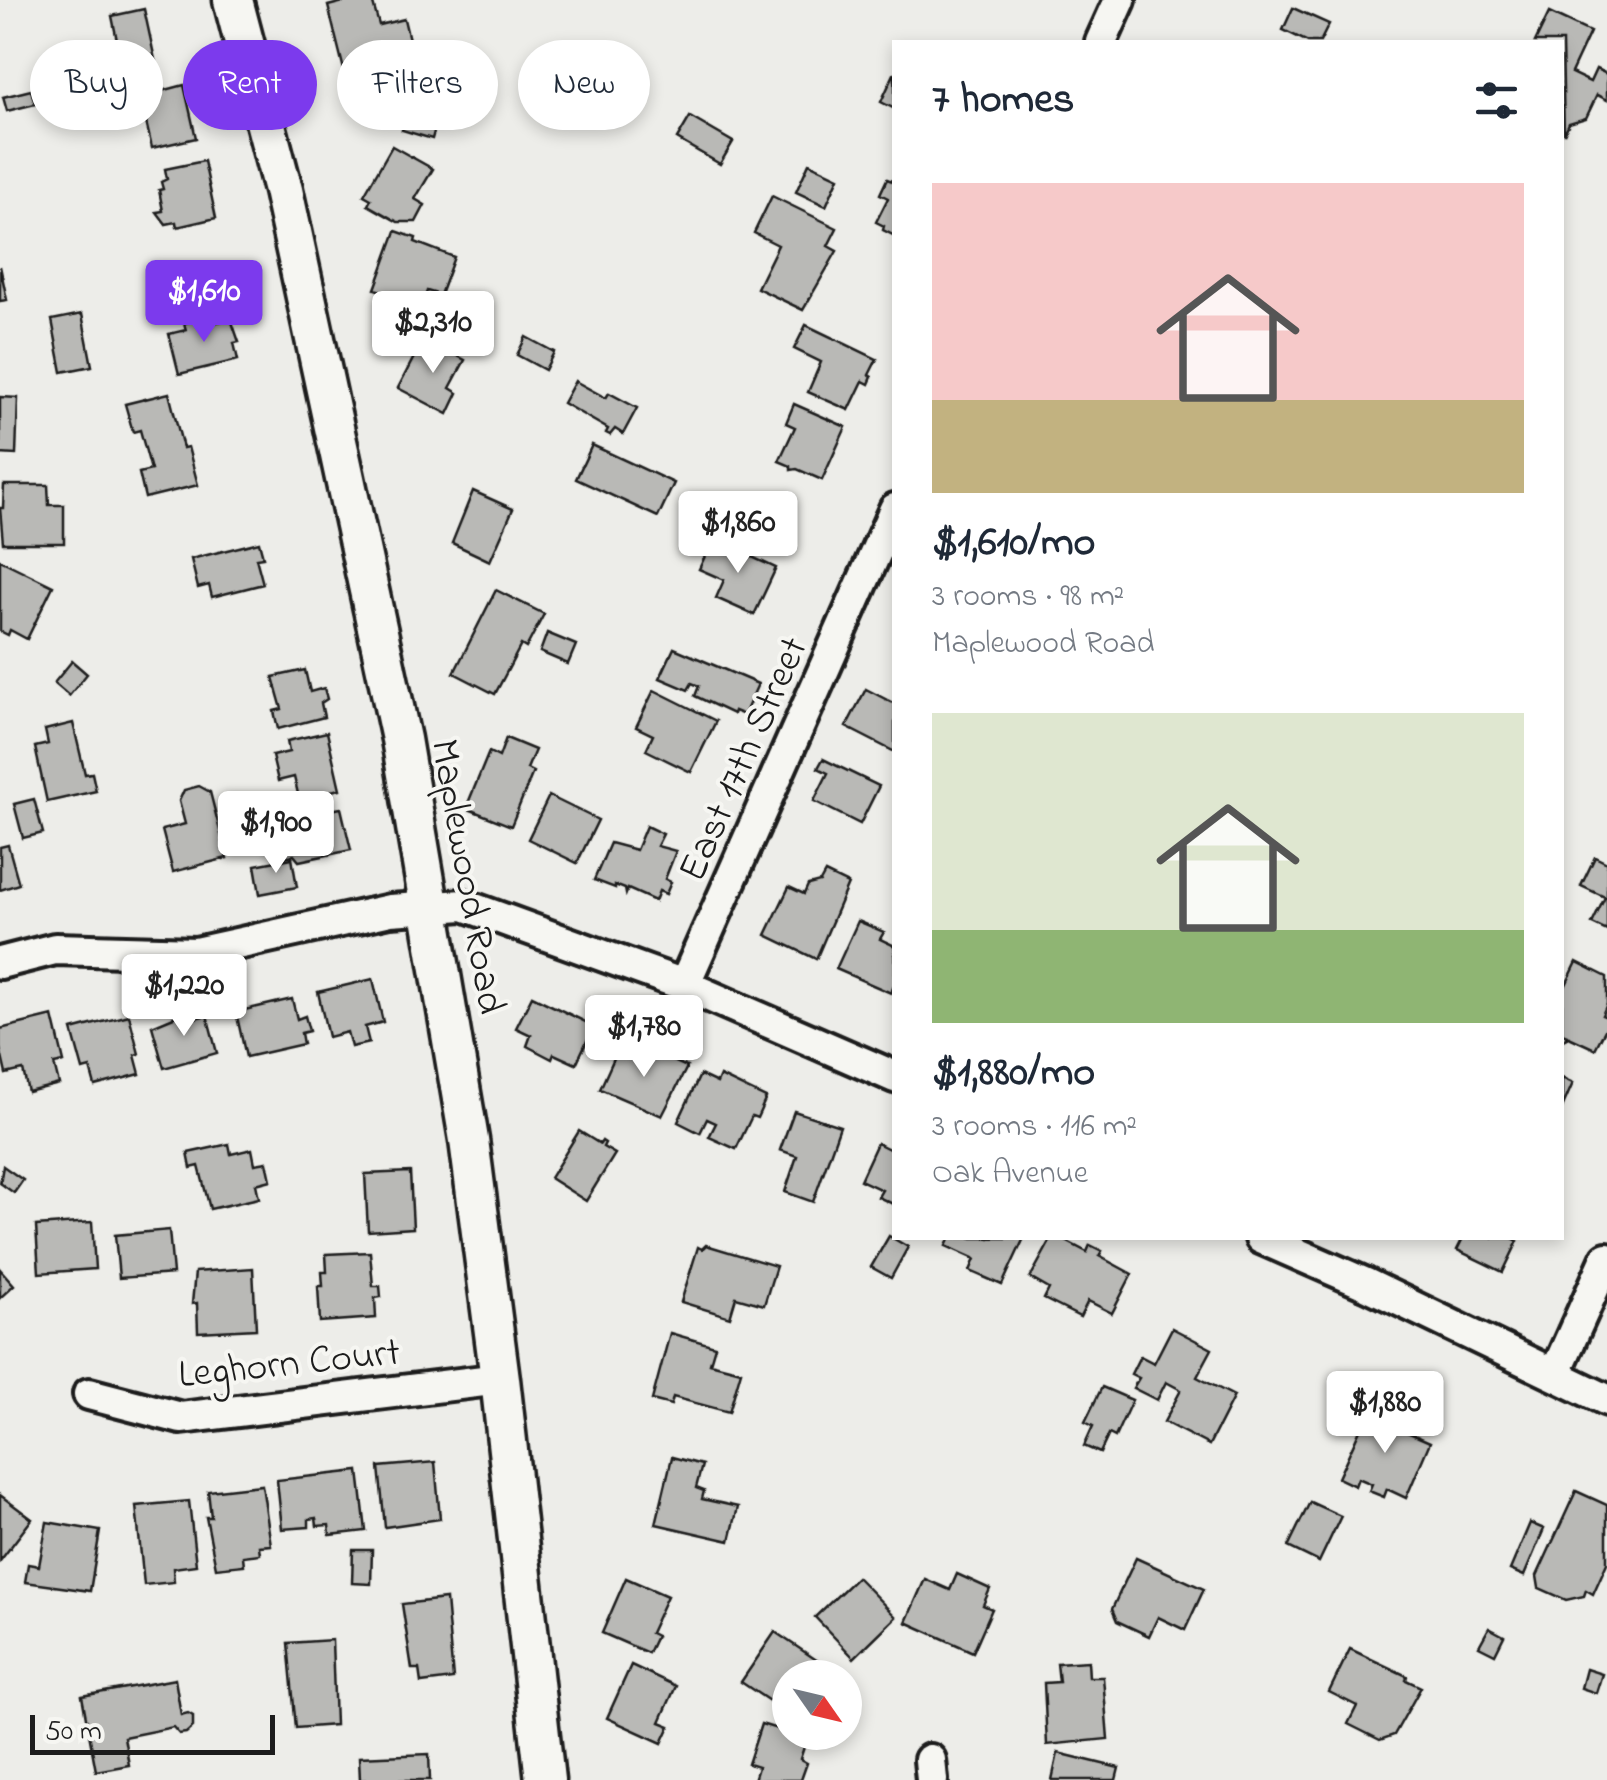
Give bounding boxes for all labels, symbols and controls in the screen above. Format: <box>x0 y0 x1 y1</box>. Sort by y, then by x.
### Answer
chip: Buy <box>30 40 163 130</box>
chip: Rent <box>183 40 317 130</box>
chip: Filters <box>337 40 498 130</box>
chip: New <box>518 40 650 130</box>
text: 7 homes <box>932 70 1074 131</box>
icon: filters <box>1469 73 1524 128</box>
icon: home <box>1138 248 1318 428</box>
pin: $1,610 <box>123 260 285 345</box>
text: $1,610 <box>167 269 241 316</box>
pin: $2,310 <box>352 291 514 376</box>
text: $2,310 <box>394 300 472 347</box>
pin: $1,860 <box>657 491 819 576</box>
text: $1,860 <box>701 500 775 547</box>
text: $1,610/mo <box>932 513 1095 574</box>
text: 3 rooms · 98 m² <box>932 574 1124 621</box>
text: Maplewood Road <box>932 621 1154 668</box>
street label: East 17th Street <box>665 628 825 892</box>
street label: Maplewood Road <box>412 735 519 1019</box>
icon: home <box>1138 778 1318 958</box>
pin: $1,900 <box>195 791 357 876</box>
text: $1,900 <box>240 800 312 847</box>
pin: $1,220 <box>103 954 265 1039</box>
text: $1,220 <box>144 963 224 1010</box>
pin: $1,780 <box>563 995 725 1080</box>
text: $1,780 <box>607 1004 681 1051</box>
text: $1,880/mo <box>932 1043 1095 1104</box>
text: 3 rooms · 116 m² <box>932 1104 1137 1151</box>
text: Oak Avenue <box>932 1151 1088 1198</box>
street label: Leghorn Court <box>176 1325 403 1406</box>
pin: $1,880 <box>1304 1371 1466 1456</box>
text: $1,880 <box>1349 1380 1421 1427</box>
north arrow <box>772 1660 862 1750</box>
map controls <box>772 1660 862 1750</box>
scale bar <box>30 1710 275 1754</box>
text: 50 m <box>45 1712 102 1753</box>

